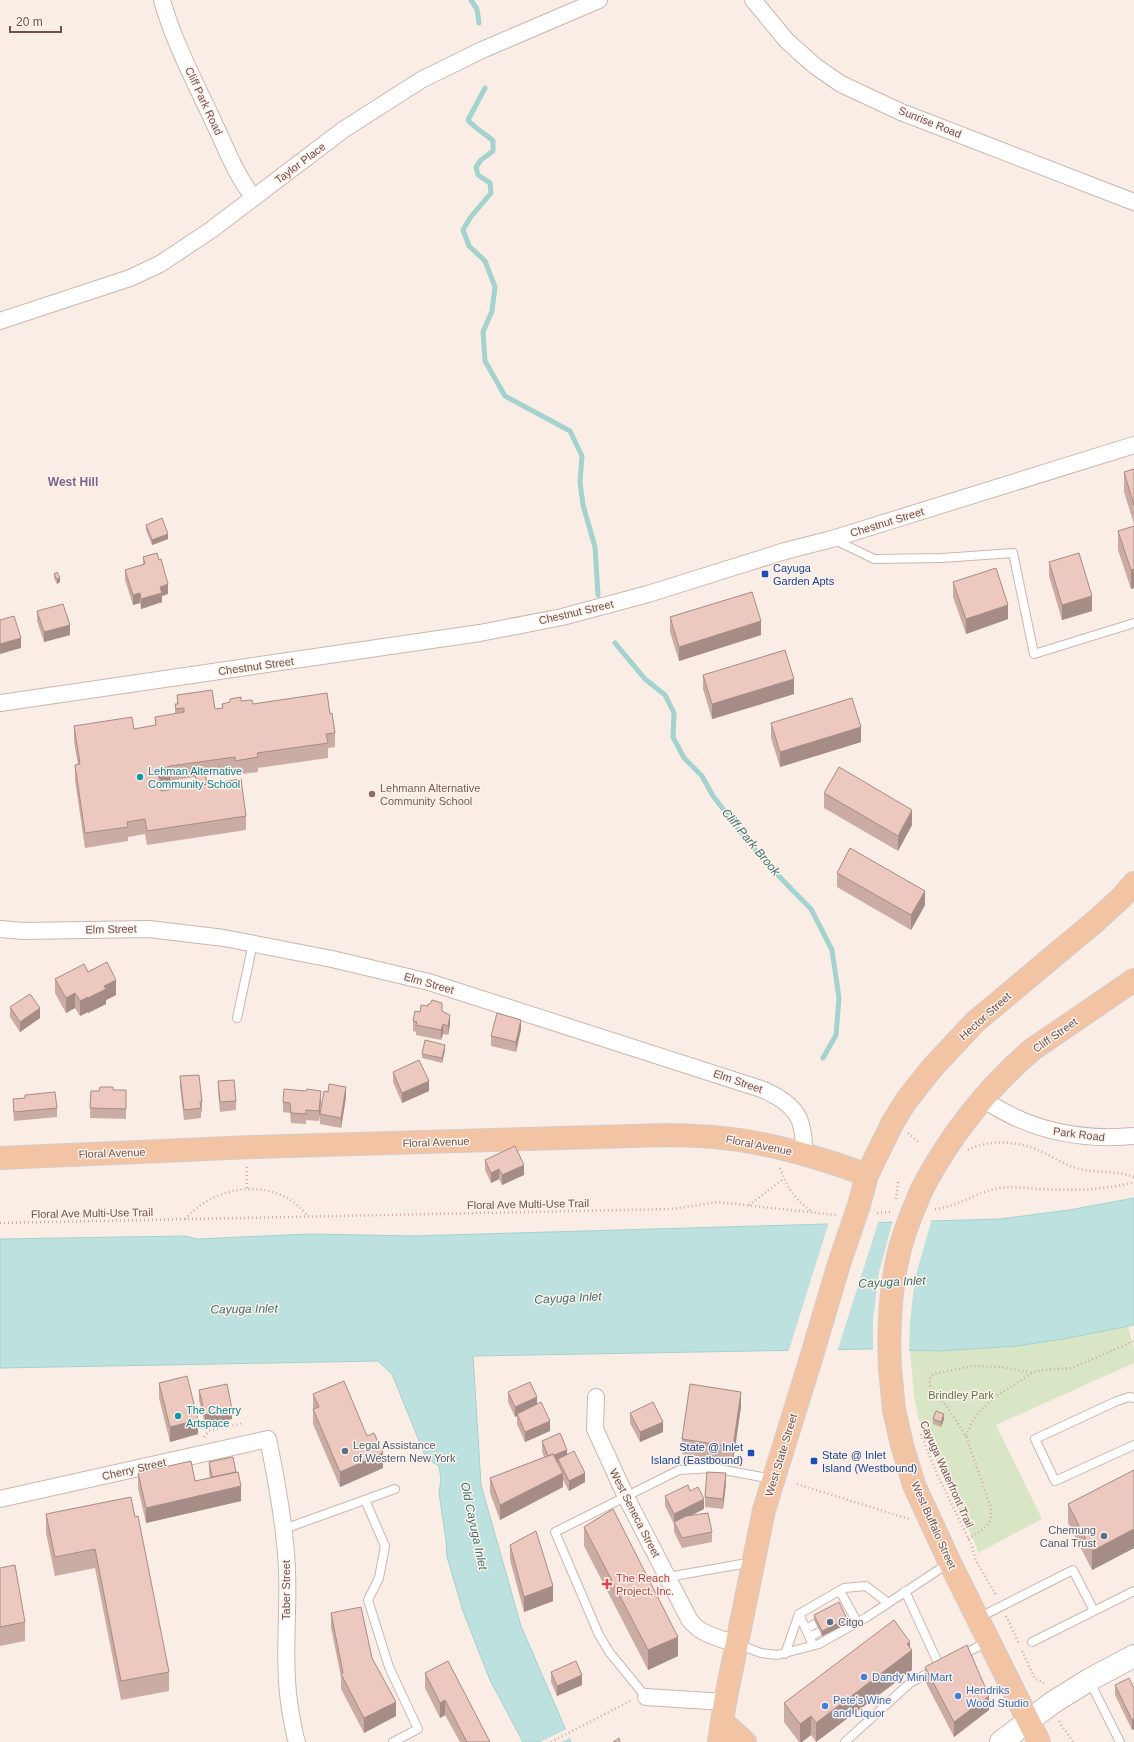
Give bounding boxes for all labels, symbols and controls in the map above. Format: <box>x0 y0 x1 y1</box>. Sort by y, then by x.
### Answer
scale bar <box>10 8 61 34</box>
text: 20 m <box>16 15 43 29</box>
street label: Cliff Park Road <box>183 65 225 137</box>
street label: Sunrise Road <box>897 104 963 140</box>
street label: Taylor Place <box>272 140 328 186</box>
district label: West Hill <box>48 475 98 489</box>
street label: Chestnut Street <box>849 505 925 539</box>
place label: Cayuga Garden Apts <box>773 562 835 587</box>
marker: Cayuga Garden Apts <box>760 569 770 579</box>
street label: Chestnut Street <box>537 598 615 626</box>
street label: Chestnut Street <box>217 655 295 677</box>
place label: Lehman Alternative Community School <box>148 765 242 790</box>
marker: Lehman Alternative Community School <box>135 772 145 782</box>
place label: Lehmann Alternative Community School <box>380 782 480 807</box>
marker: Lehmann Alternative Community School <box>367 789 377 799</box>
water label: Cliff Park Brook <box>719 806 784 879</box>
street label: Elm Street <box>85 923 137 935</box>
street label: Elm Street <box>403 970 455 996</box>
street label: Hector Street <box>957 990 1013 1042</box>
street label: Cliff Street <box>1031 1015 1079 1055</box>
street label: Elm Street <box>712 1067 764 1095</box>
street label: Park Road <box>1052 1125 1106 1143</box>
street label: Floral Avenue <box>725 1133 793 1157</box>
street label: Floral Avenue <box>402 1135 470 1149</box>
street label: Floral Avenue <box>78 1146 146 1160</box>
street label: Floral Ave Multi-Use Trail <box>467 1197 589 1211</box>
street label: Floral Ave Multi-Use Trail <box>31 1206 153 1220</box>
water label: Cayuga Inlet <box>858 1273 927 1291</box>
water label: Cayuga Inlet <box>534 1289 603 1307</box>
water label: Cayuga Inlet <box>210 1301 278 1317</box>
park label: Brindley Park <box>928 1389 994 1401</box>
place label: The Cherry Artspace <box>186 1404 242 1429</box>
marker: The Cherry Artspace <box>173 1411 183 1421</box>
street label: West State Street <box>763 1412 799 1498</box>
street label: Cayuga Waterfront Trail <box>918 1419 976 1529</box>
place label: Legal Assistance of Western New York <box>353 1439 456 1464</box>
place label: State @ Inlet Island (Eastbound) <box>651 1441 743 1466</box>
marker: Legal Assistance of Western New York <box>340 1446 350 1456</box>
marker: State @ Inlet Island (Eastbound) <box>746 1448 756 1458</box>
place label: State @ Inlet Island (Westbound) <box>822 1449 917 1474</box>
street label: Cherry Street <box>101 1456 167 1482</box>
marker: State @ Inlet Island (Westbound) <box>809 1456 819 1466</box>
street label: West Seneca Street <box>607 1467 663 1559</box>
street label: West Buffalo Street <box>909 1479 959 1571</box>
water label: Old Cayuga Inlet <box>458 1481 490 1572</box>
place label: Chemung Canal Trust <box>1040 1524 1096 1549</box>
marker: Chemung Canal Trust <box>1099 1531 1109 1541</box>
street label: Taber Street <box>280 1560 292 1620</box>
place label: The Reach Project, Inc. <box>616 1572 674 1597</box>
marker: The Reach Project, Inc. <box>601 1578 613 1590</box>
place label: Citgo <box>838 1616 864 1628</box>
marker: Citgo <box>825 1617 835 1627</box>
place label: Dandy Mini Mart <box>872 1671 952 1683</box>
marker: Dandy Mini Mart <box>859 1672 869 1682</box>
place label: Hendriks Wood Studio <box>966 1684 1029 1709</box>
marker: Hendriks Wood Studio <box>953 1691 963 1701</box>
place label: Pete's Wine and Liquor <box>833 1694 891 1719</box>
marker: Pete's Wine and Liquor <box>820 1701 830 1711</box>

